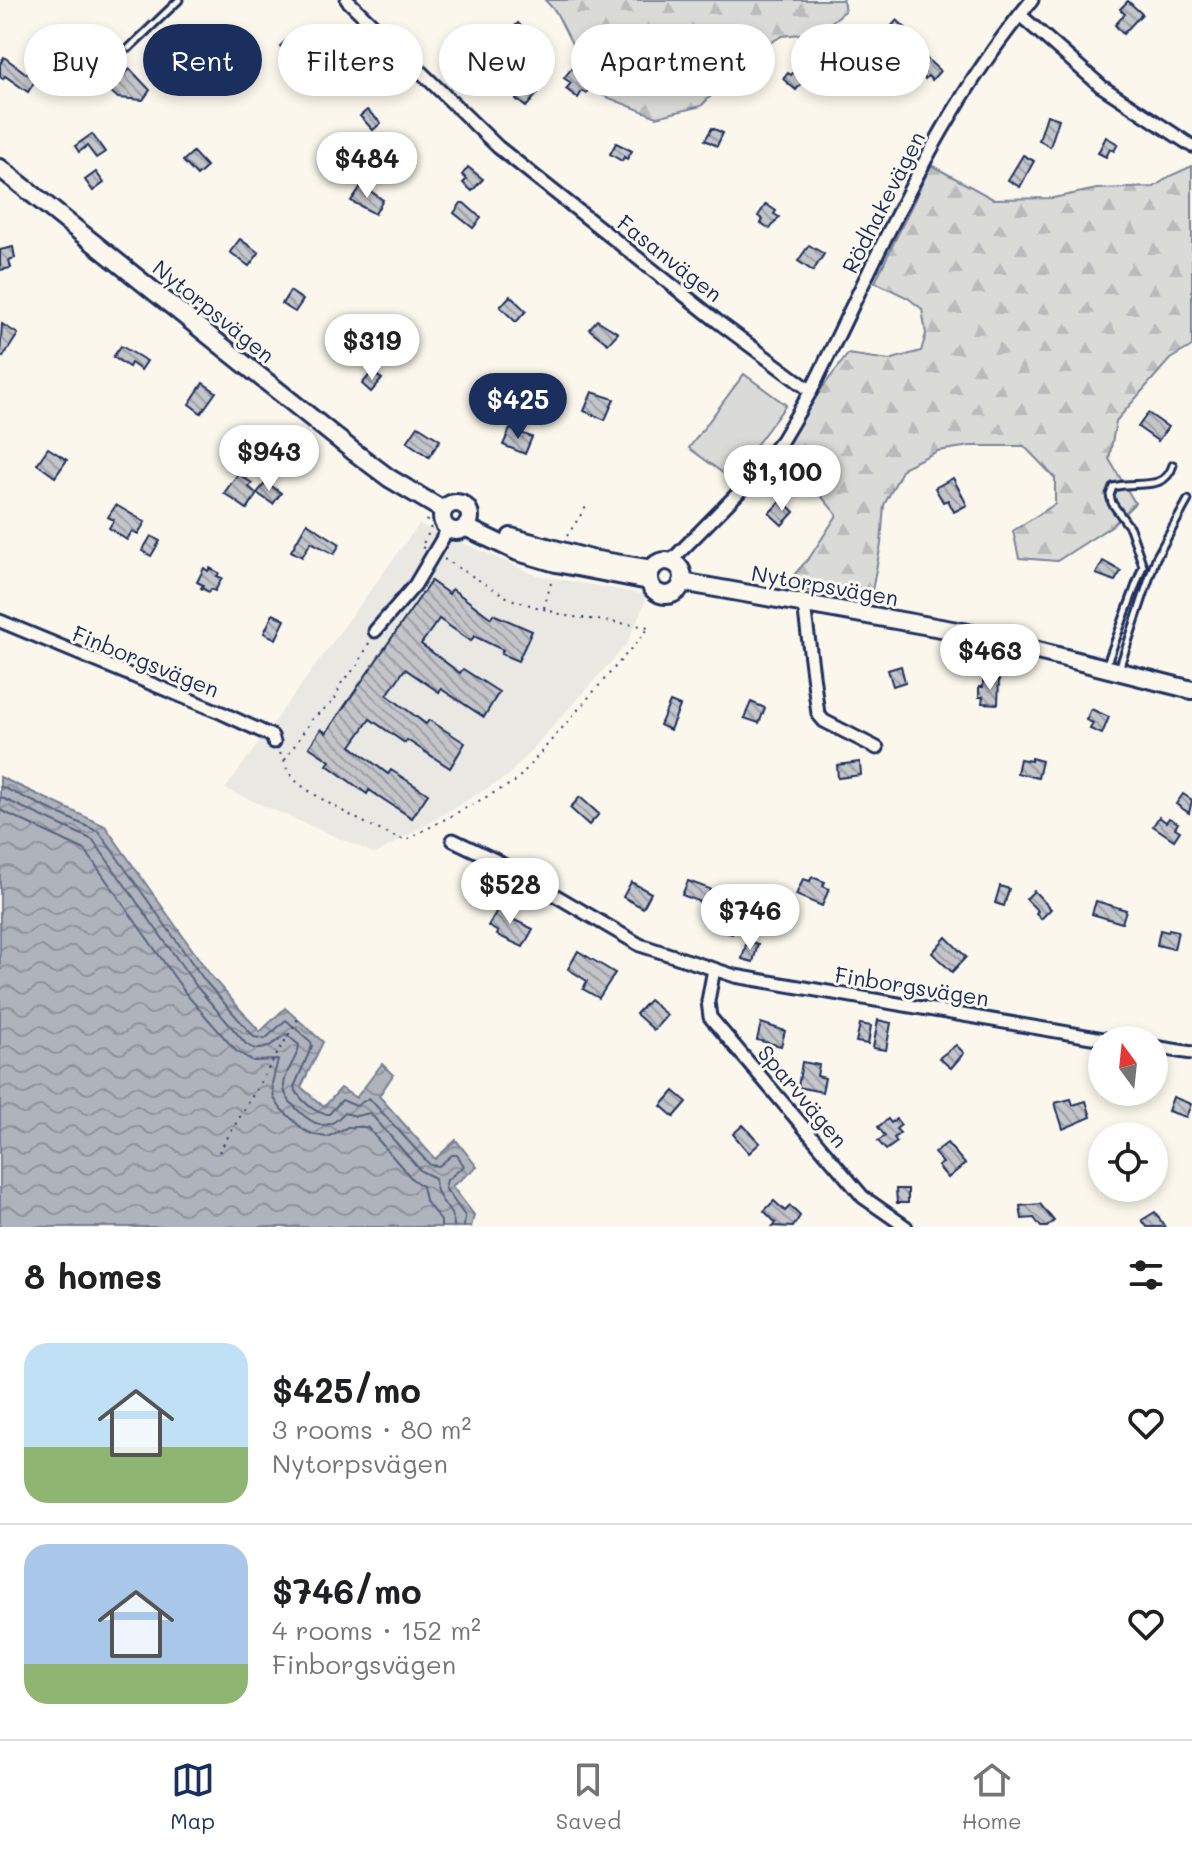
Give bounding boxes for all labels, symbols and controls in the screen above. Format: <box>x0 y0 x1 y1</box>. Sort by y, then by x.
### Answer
chip: Buy <box>24 24 127 96</box>
chip: Rent <box>143 24 262 96</box>
chip: Filters <box>278 24 423 96</box>
chip: New <box>439 24 555 96</box>
chip: Apartment <box>571 24 775 96</box>
chip: House <box>791 24 930 96</box>
street label: Rödhakevägen <box>835 126 931 278</box>
pin: $484 <box>320 132 414 200</box>
text: $484 <box>334 141 400 175</box>
street label: Fasanvägen <box>612 208 728 308</box>
street label: Nytorpsvägen <box>147 253 281 369</box>
pin: $319 <box>325 314 419 382</box>
text: $319 <box>343 323 401 357</box>
pin: $425 <box>471 373 565 441</box>
text: $425 <box>487 382 549 416</box>
pin: $943 <box>222 425 316 493</box>
text: $943 <box>237 434 301 468</box>
pin: $1,100 <box>717 445 847 513</box>
text: $1,100 <box>742 454 822 488</box>
street label: Nytorpsvägen <box>749 558 901 612</box>
street label: Finborgsvägen <box>68 618 224 704</box>
pin: $463 <box>943 624 1037 692</box>
text: $463 <box>958 633 1022 667</box>
pin: $528 <box>463 858 557 926</box>
text: $528 <box>479 867 541 901</box>
pin: $746 <box>703 884 797 952</box>
text: $746 <box>719 893 781 927</box>
street label: Finborgsvägen <box>833 959 991 1013</box>
north arrow <box>1088 1026 1168 1106</box>
map controls <box>1088 1026 1168 1202</box>
street label: Sparvvägen <box>752 1039 854 1153</box>
button: locate <box>1088 1122 1168 1202</box>
text: 8 homes <box>24 1253 162 1298</box>
icon: filters <box>1124 1253 1168 1297</box>
text: $425/mo <box>272 1367 421 1412</box>
icon: home <box>88 1375 184 1471</box>
icon: heart <box>1124 1401 1168 1445</box>
text: 3 rooms · 80 m² <box>272 1412 471 1446</box>
text: Nytorpsvägen <box>272 1446 448 1480</box>
text: $746/mo <box>272 1568 422 1613</box>
icon: home <box>88 1576 184 1672</box>
icon: heart <box>1124 1602 1168 1646</box>
text: 4 rooms · 152 m² <box>272 1613 481 1647</box>
text: Finborgsvägen <box>272 1647 456 1681</box>
tab: Map <box>170 1758 215 1835</box>
tab: Saved <box>556 1758 621 1835</box>
tab: Home <box>962 1758 1022 1835</box>

